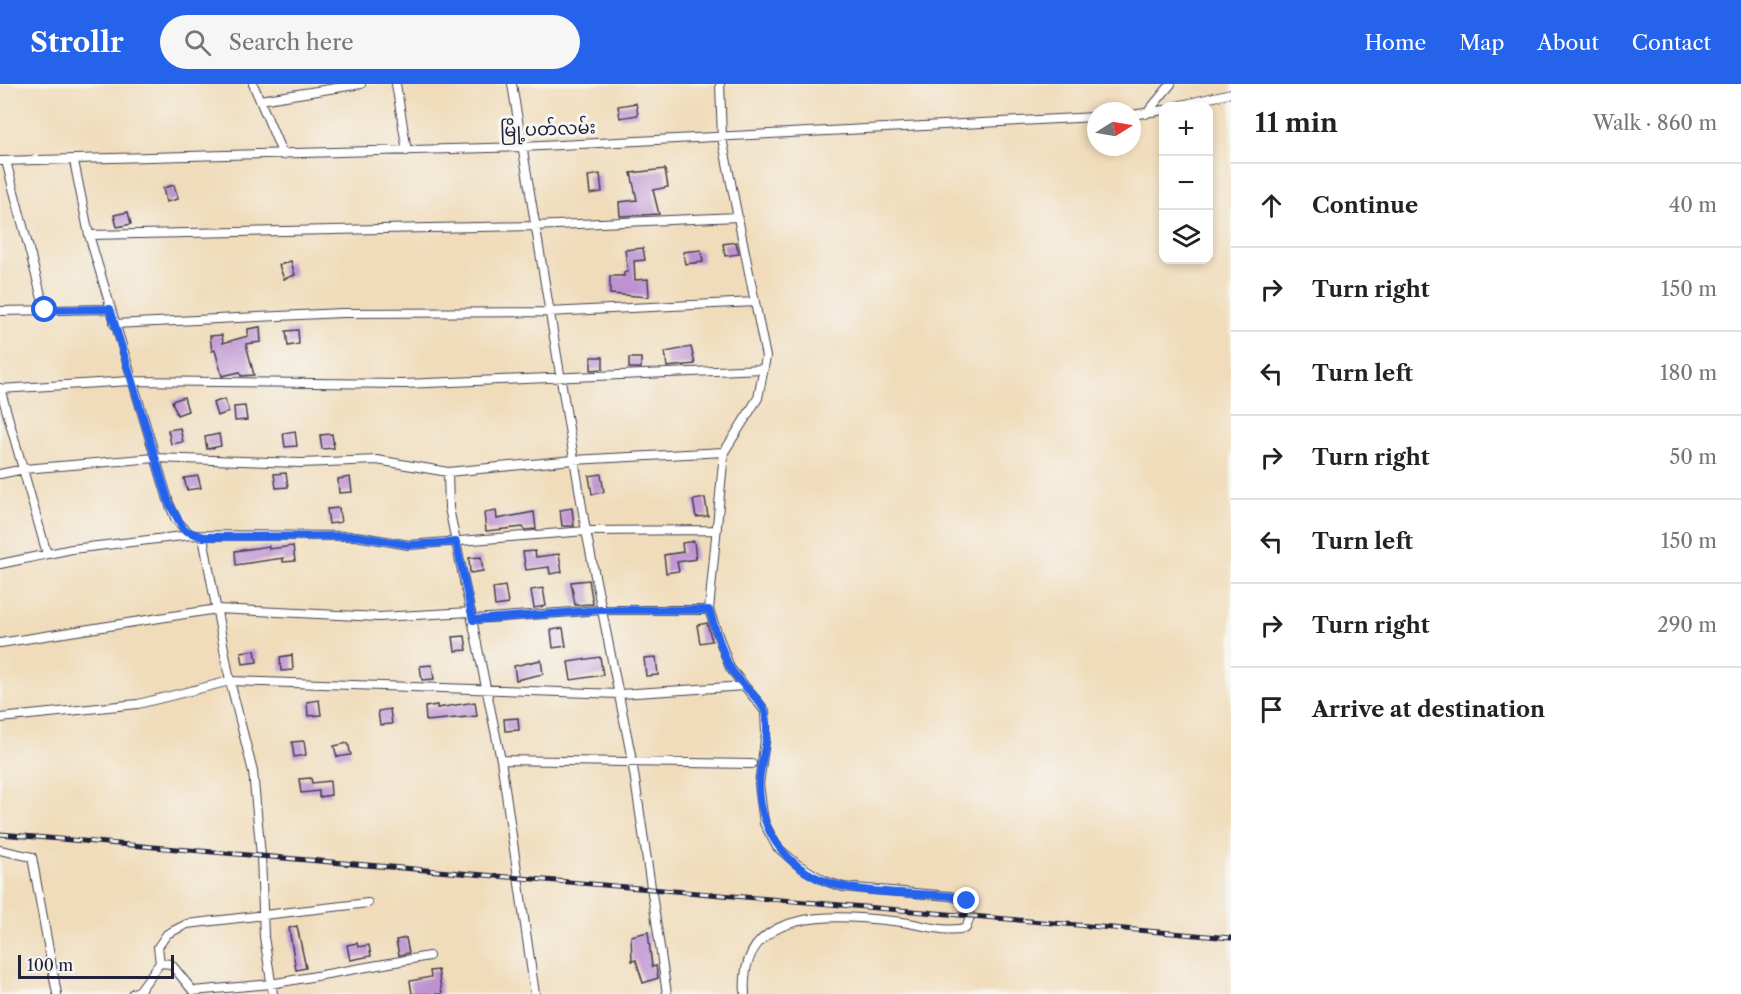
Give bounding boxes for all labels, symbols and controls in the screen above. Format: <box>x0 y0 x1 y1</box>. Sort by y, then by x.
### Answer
search box <box>160 15 580 69</box>
text: Strollr <box>30 25 124 59</box>
icon: search <box>181 26 214 59</box>
text: Search here <box>229 29 353 56</box>
text: Home <box>1365 30 1426 55</box>
text: Map <box>1459 30 1504 55</box>
text: About <box>1537 30 1599 55</box>
text: Contact <box>1632 30 1711 55</box>
north arrow <box>1087 102 1141 156</box>
map controls <box>1159 102 1213 264</box>
button: + <box>1159 102 1213 156</box>
text: 11 min <box>1255 107 1338 139</box>
text: Walk · 860 m <box>1593 111 1717 135</box>
street label: မြို့ပတ်လမ်း <box>500 113 596 146</box>
button: − <box>1159 156 1213 210</box>
icon: ahead <box>1255 189 1288 222</box>
text: Continue <box>1312 192 1418 219</box>
text: 40 m <box>1669 193 1717 217</box>
button: layers <box>1159 210 1213 264</box>
icon: right <box>1255 273 1288 306</box>
text: Turn right <box>1312 276 1430 303</box>
text: 150 m <box>1661 277 1717 301</box>
route start <box>31 296 57 322</box>
icon: left <box>1255 357 1288 390</box>
text: Turn left <box>1312 360 1413 387</box>
text: 180 m <box>1660 361 1717 385</box>
icon: right <box>1255 441 1288 474</box>
text: Turn right <box>1312 444 1430 471</box>
text: 50 m <box>1670 445 1717 469</box>
icon: left <box>1255 525 1288 558</box>
text: Turn left <box>1312 528 1413 555</box>
text: 150 m <box>1661 529 1717 553</box>
icon: right <box>1255 609 1288 642</box>
text: Turn right <box>1312 612 1430 639</box>
text: 290 m <box>1657 613 1717 637</box>
icon: arrive <box>1255 693 1288 726</box>
text: Arrive at destination <box>1312 696 1545 723</box>
route end <box>953 887 979 913</box>
scale bar <box>18 952 174 980</box>
text: 100 m <box>27 955 73 975</box>

